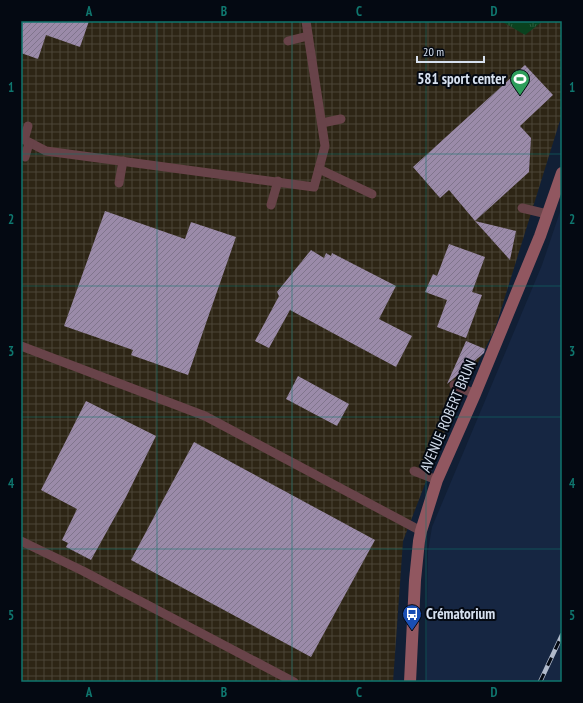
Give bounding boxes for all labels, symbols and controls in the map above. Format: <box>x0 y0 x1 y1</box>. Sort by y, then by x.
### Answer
text: A <box>85 3 93 20</box>
text: B <box>221 3 227 20</box>
text: C <box>356 3 362 20</box>
text: D <box>491 3 498 20</box>
scale bar <box>417 38 484 64</box>
text: 20 m <box>423 44 444 59</box>
sports icon: 581 sport center <box>509 68 531 96</box>
place label: 581 sport center <box>417 69 507 88</box>
text: 1 <box>8 79 14 96</box>
text: 1 <box>569 79 575 96</box>
text: 2 <box>8 211 14 228</box>
text: 2 <box>569 211 575 228</box>
text: 3 <box>8 343 14 360</box>
text: 3 <box>569 343 575 360</box>
street label: AVENUE ROBERT BRUN <box>415 357 480 475</box>
text: 4 <box>8 475 15 492</box>
text: 4 <box>569 475 576 492</box>
bus stop icon: Crématorium <box>401 603 423 631</box>
place label: Crématorium <box>426 604 495 623</box>
text: 5 <box>8 607 14 624</box>
text: 5 <box>569 607 575 624</box>
text: A <box>85 684 93 701</box>
text: B <box>221 684 227 701</box>
text: C <box>356 684 362 701</box>
text: D <box>491 684 498 701</box>

